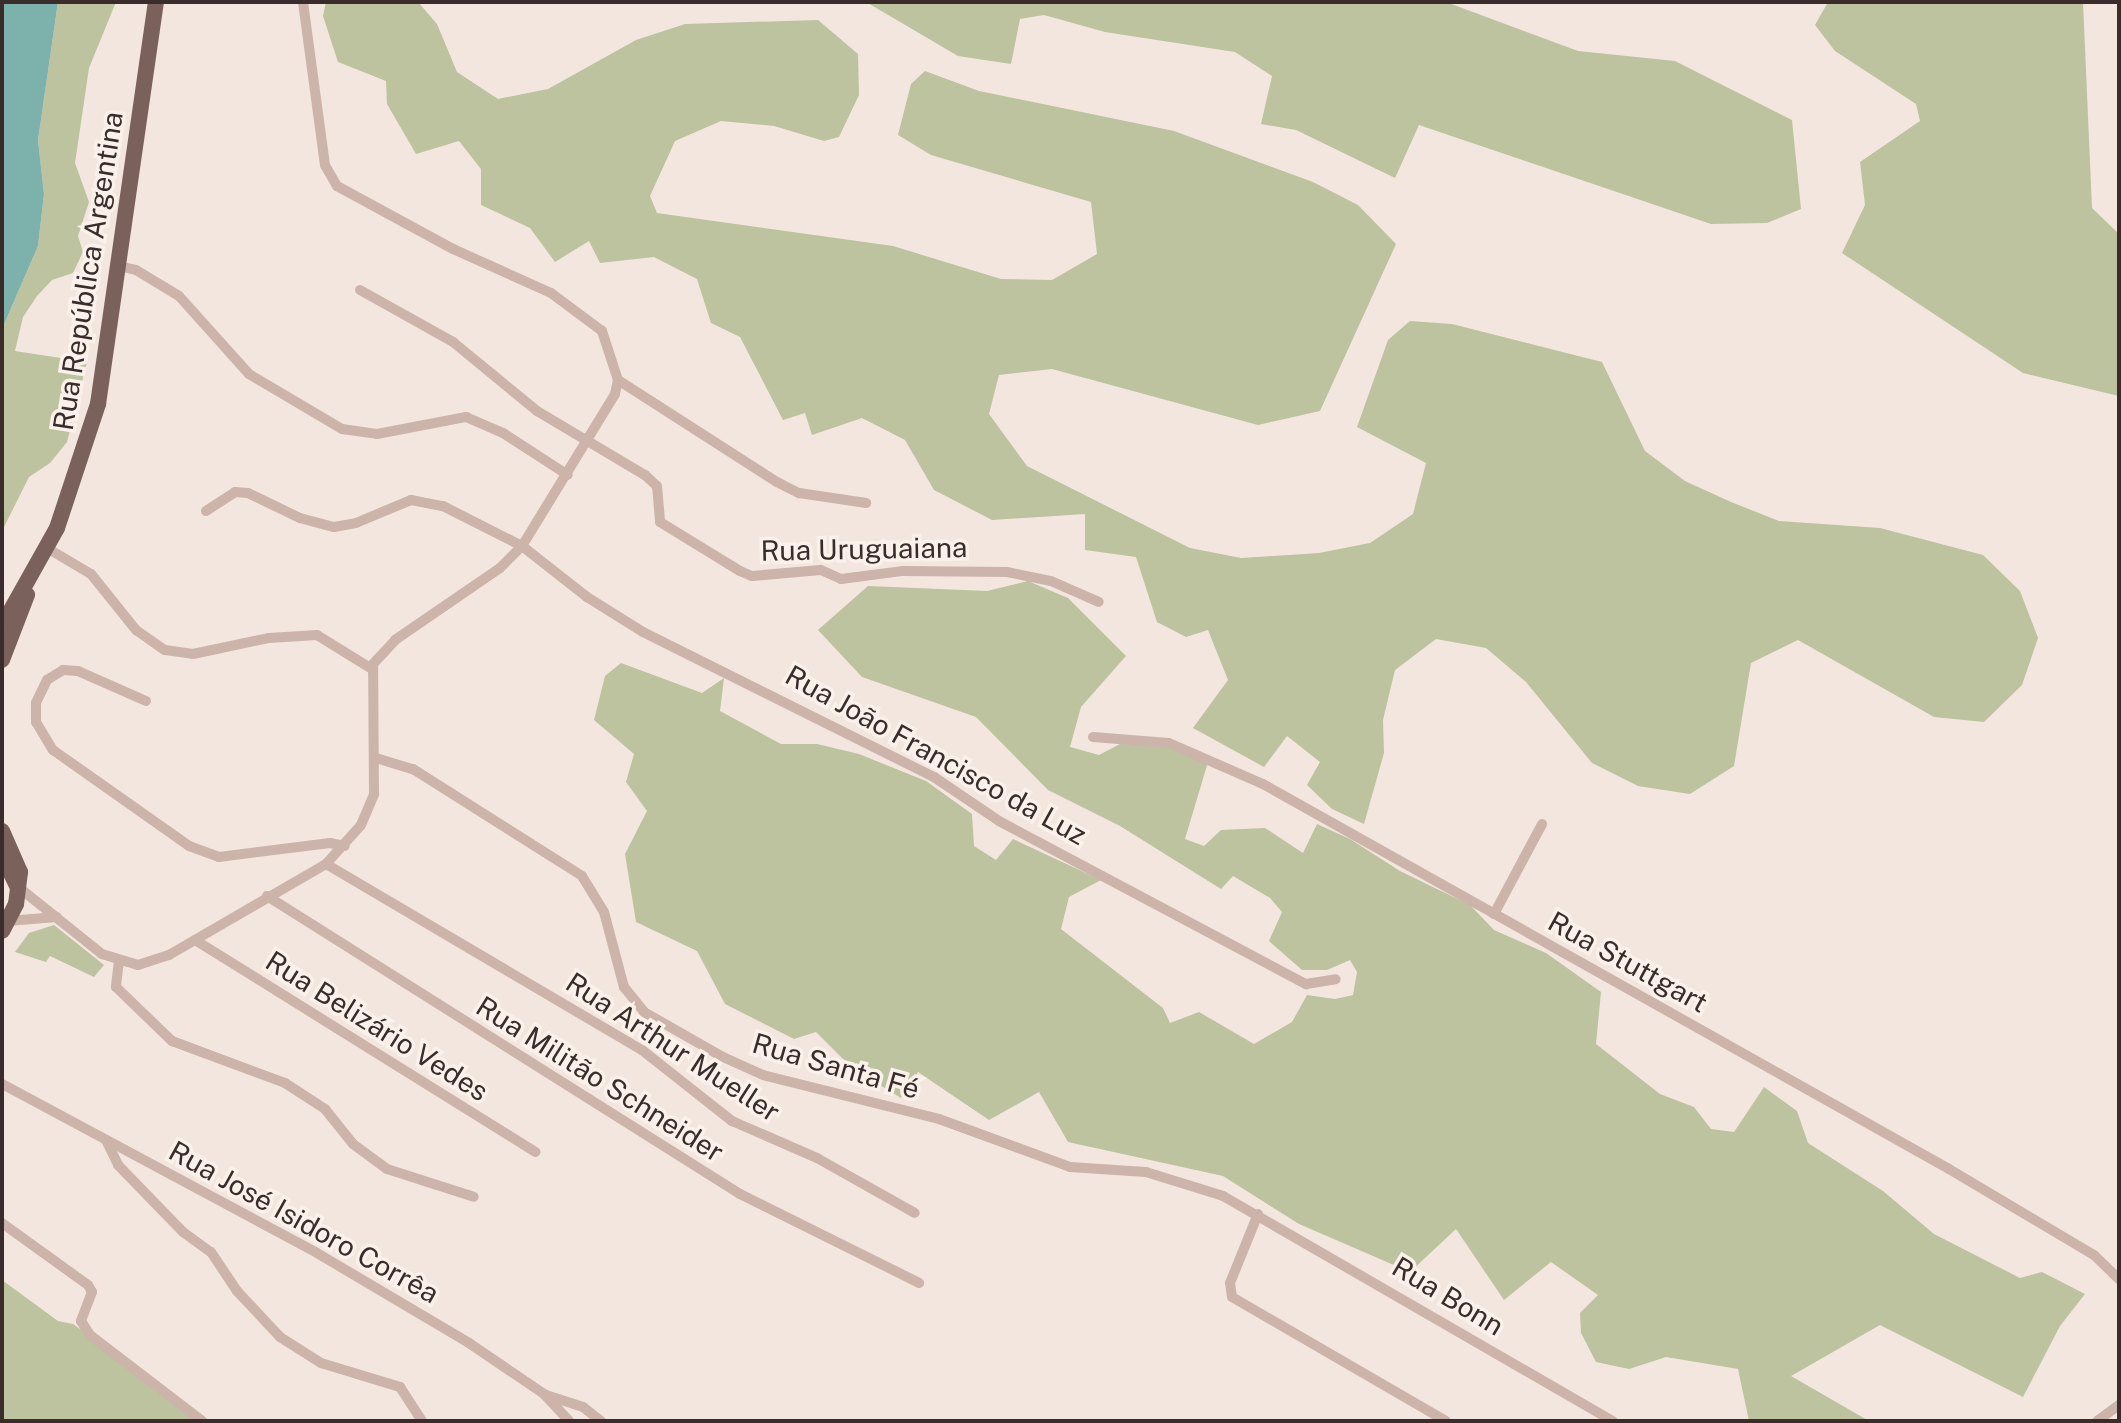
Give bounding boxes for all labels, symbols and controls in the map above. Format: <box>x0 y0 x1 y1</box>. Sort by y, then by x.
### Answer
street label: Rua República Argentina <box>46 109 130 433</box>
street label: Rua Uruguaiana <box>760 530 968 568</box>
street label: Rua João Francisco da Luz <box>779 658 1093 852</box>
street label: Rua Stuttgart <box>1542 904 1714 1020</box>
street label: Rua Belizário Vedes <box>259 944 495 1108</box>
street label: Rua Arthur Mueller <box>560 965 786 1129</box>
street label: Rua Militão Schneider <box>470 989 730 1169</box>
street label: Rua Santa Fé <box>749 1026 923 1106</box>
street label: Rua José Isidoro Corrêa <box>163 1134 445 1310</box>
street label: Rua Bonn <box>1386 1250 1510 1342</box>

